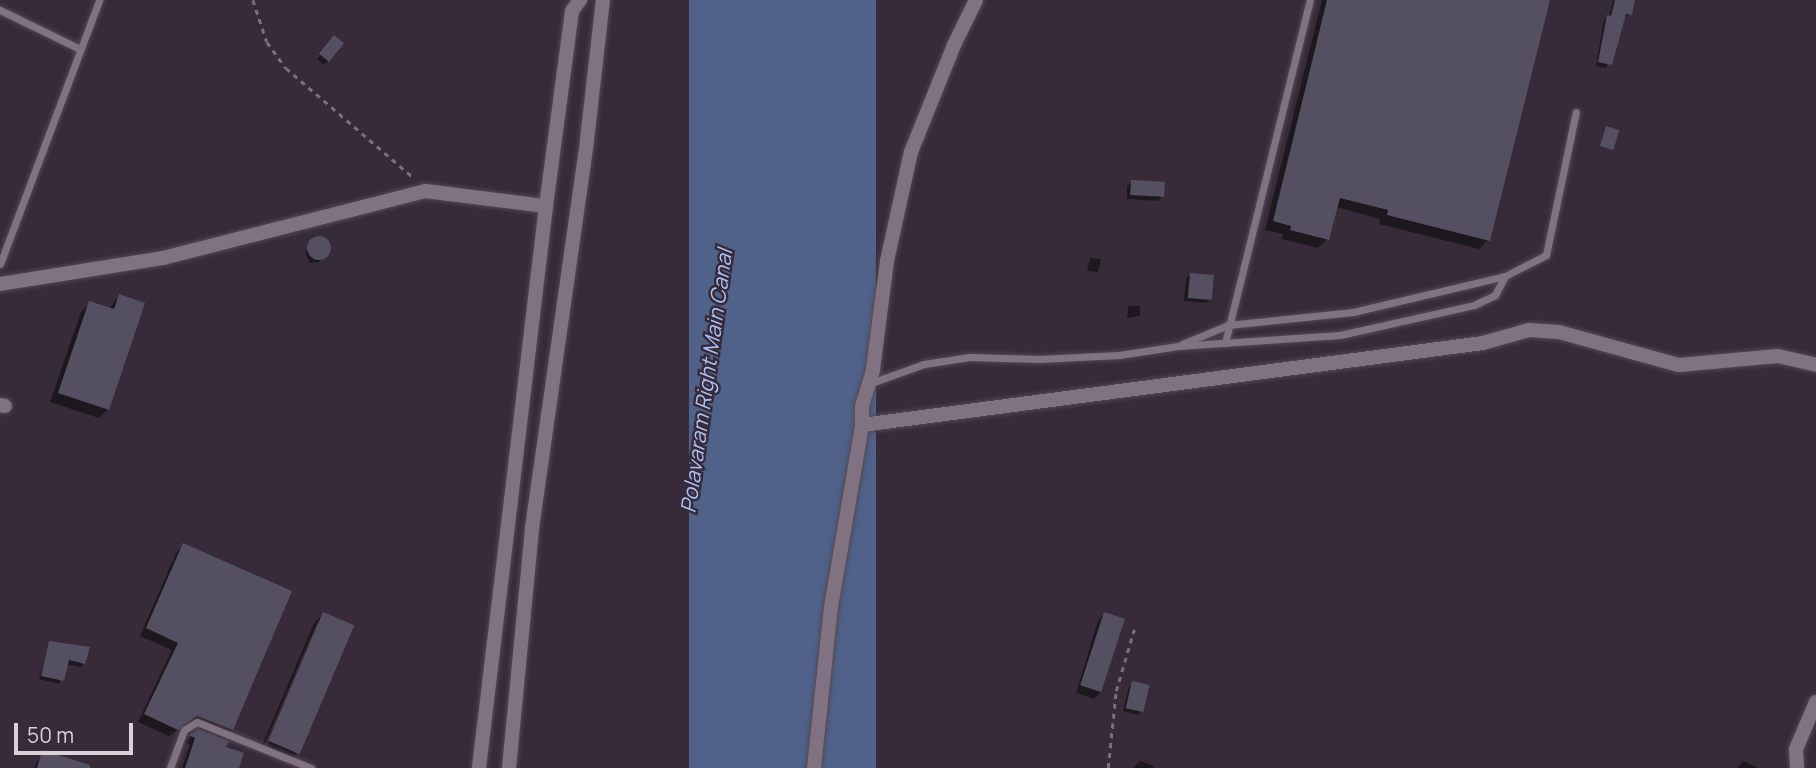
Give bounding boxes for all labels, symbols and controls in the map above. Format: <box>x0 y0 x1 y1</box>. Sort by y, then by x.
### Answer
water label: Polavaram Right Main Canal <box>675 248 737 514</box>
scale bar <box>18 708 136 752</box>
text: 50 m <box>27 721 74 749</box>

